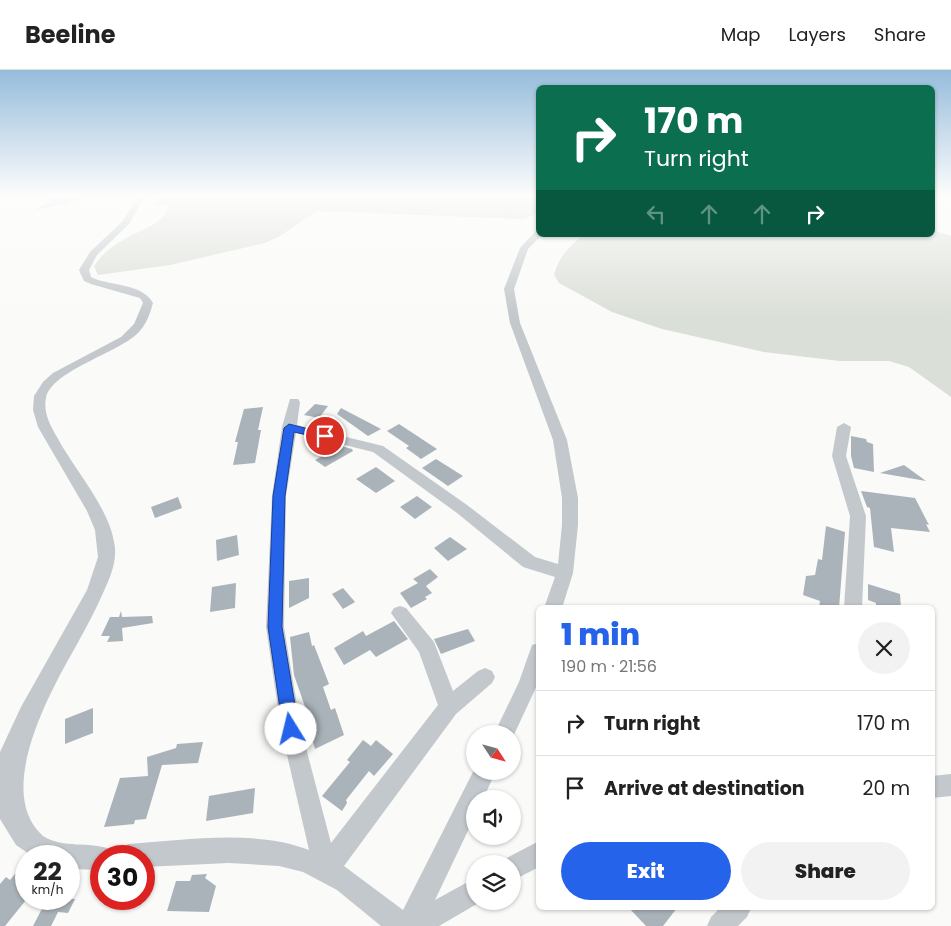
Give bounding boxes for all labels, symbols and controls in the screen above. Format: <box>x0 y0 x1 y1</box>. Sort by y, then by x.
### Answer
text: Beeline <box>25 18 116 51</box>
text: Map <box>721 22 761 47</box>
text: Layers <box>789 22 846 47</box>
text: Share <box>874 22 926 47</box>
text: 170 m <box>644 96 743 145</box>
icon: right <box>561 105 626 170</box>
text: Turn right <box>644 143 749 174</box>
icon: left <box>642 200 670 228</box>
icon: ahead <box>695 200 723 228</box>
icon: ahead <box>748 200 776 228</box>
icon: right <box>801 200 829 228</box>
pin <box>304 415 346 457</box>
icon: arrive <box>311 422 339 450</box>
text: 1 min <box>561 613 640 656</box>
button: close <box>858 622 910 674</box>
text: 190 m · 21:56 <box>561 655 657 678</box>
position arrow <box>264 702 316 754</box>
icon: right <box>561 709 589 737</box>
text: Turn right <box>604 710 700 737</box>
text: 170 m <box>857 710 910 737</box>
north arrow <box>466 725 521 780</box>
map controls <box>466 725 521 910</box>
icon: arrive <box>561 774 589 802</box>
text: Arrive at destination <box>604 775 805 802</box>
text: 20 m <box>862 775 910 802</box>
button: sound <box>466 790 521 845</box>
button: Exit <box>561 842 731 900</box>
button: Share <box>741 842 910 900</box>
speed limit sign: 30 <box>90 845 155 910</box>
text: 22 <box>33 854 62 889</box>
button: layers <box>466 855 521 910</box>
text: km/h <box>32 881 63 898</box>

